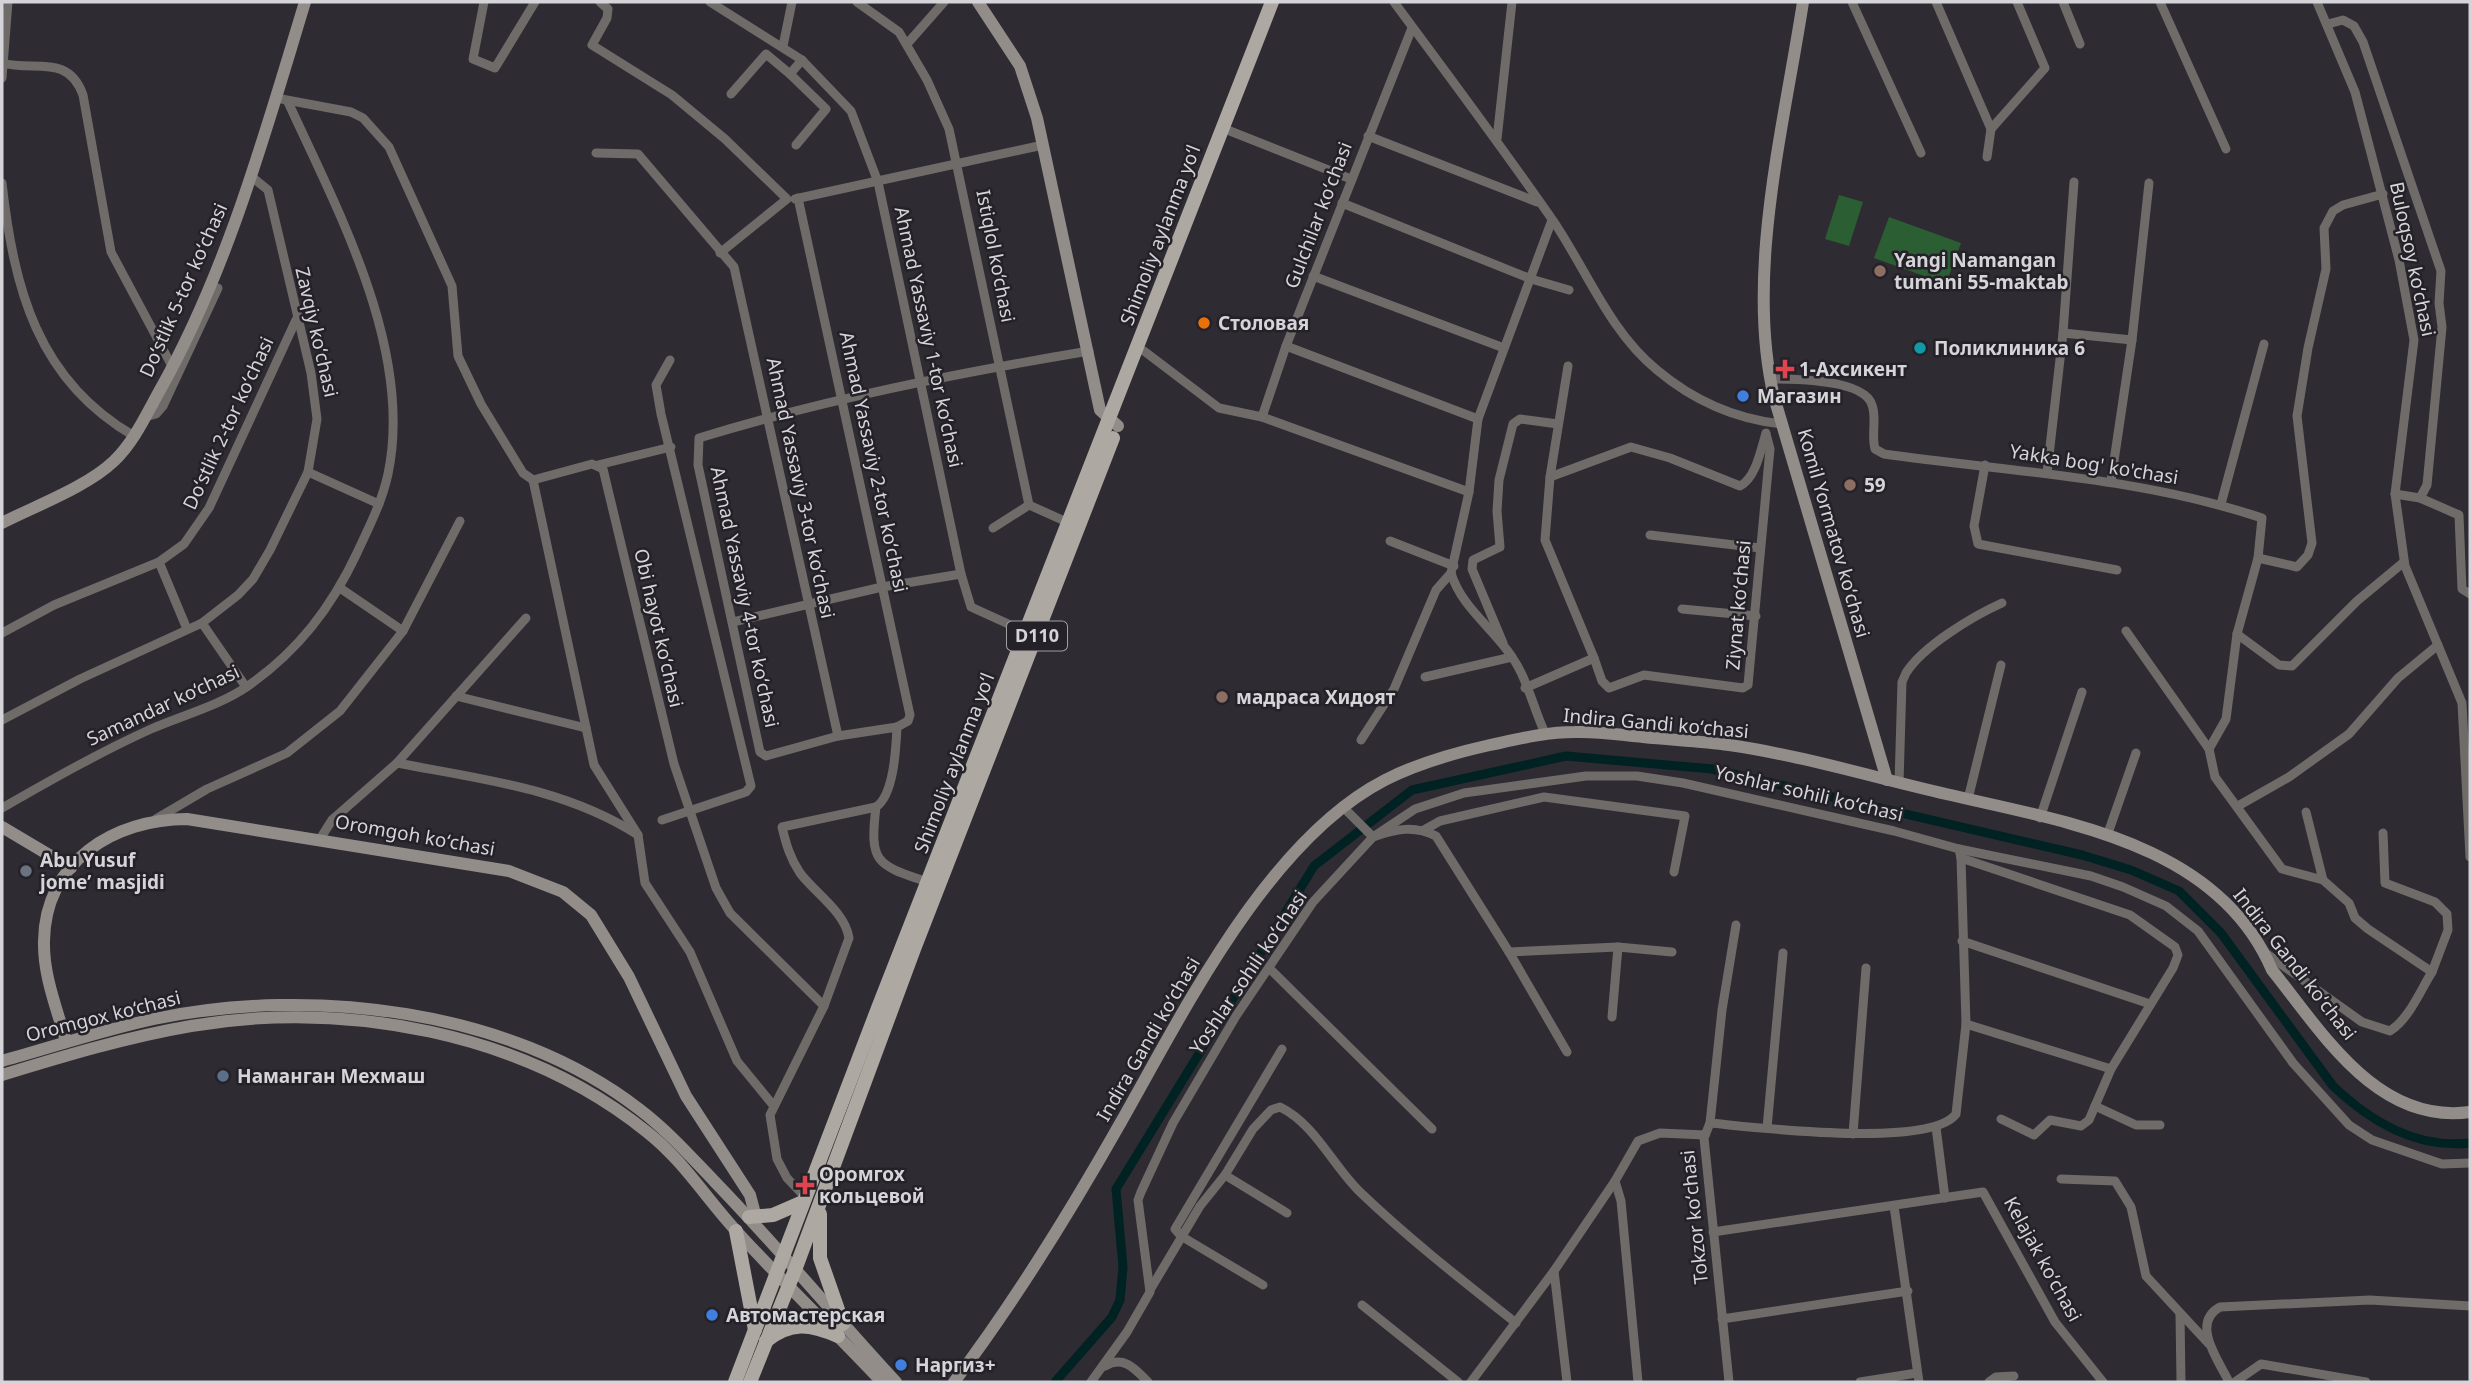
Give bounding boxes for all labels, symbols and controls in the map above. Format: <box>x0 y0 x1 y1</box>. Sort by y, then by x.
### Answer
street label: Gulchilar koʻchasi <box>1278 138 1358 292</box>
street label: Shimoliy aylanma yoʻl <box>1114 141 1206 329</box>
street label: Buloqsoy koʻchasi <box>2384 179 2442 339</box>
street label: Istiqlol ko‘chasi <box>970 187 1022 325</box>
street label: Doʻstlik 5-tor koʻchasi <box>133 199 233 381</box>
street label: Ahmad Yassaviy 1-tor koʻchasi <box>889 204 969 470</box>
place label: Yangi Namangan tumani 55-maktab <box>1894 247 2069 295</box>
marker: Yangi Namangan tumani 55-maktab <box>1872 263 1888 279</box>
street label: Zavqiy koʻchasi <box>289 264 345 400</box>
place label: Столовая <box>1218 310 1309 336</box>
marker: Столовая <box>1196 315 1212 331</box>
street label: Ahmad Yassaviy 2-tor koʻchasi <box>834 329 914 595</box>
street label: Doʻstlik 2-tor koʻchasi <box>176 332 280 514</box>
place label: Поликлиника 6 <box>1934 335 2085 361</box>
marker: Поликлиника 6 <box>1912 340 1928 356</box>
street label: Ahmad Yassaviy 3-tor koʻchasi <box>761 355 841 621</box>
place label: 1-Ахсикент <box>1799 356 1907 382</box>
marker: 1-Ахсикент <box>1777 361 1793 377</box>
place label: Магазин <box>1757 383 1842 409</box>
marker: Магазин <box>1735 388 1751 404</box>
street label: Komil Yormatov koʻchasi <box>1792 425 1876 641</box>
street label: Yakka bog' ko'chasi <box>2008 438 2180 490</box>
street label: Ahmad Yassaviy 4-tor koʻchasi <box>705 464 785 730</box>
place label: 59 <box>1864 472 1886 498</box>
marker: 59 <box>1842 477 1858 493</box>
street label: Ziynat koʻchasi <box>1719 539 1757 671</box>
street label: Obi hayot koʻchasi <box>628 546 690 710</box>
road number: D110 <box>1007 622 1067 650</box>
street label: Samandar ko‘chasi <box>82 658 244 752</box>
street label: Shimoliy aylanma yoʻl <box>908 669 1000 857</box>
place label: мадраса Хидоят <box>1236 684 1396 710</box>
marker: мадраса Хидоят <box>1214 689 1230 705</box>
street label: Indira Gandi koʻchasi <box>1562 702 1750 744</box>
street label: Yoshlar sohili koʻchasi <box>1712 759 1906 827</box>
street label: Oromgoh koʻchasi <box>333 808 497 862</box>
place label: Abu Yusuf jome’ masjidi <box>39 847 165 895</box>
marker: Abu Yusuf jome’ masjidi <box>18 863 34 879</box>
street label: Indira Gandi koʻchasi <box>2227 883 2363 1045</box>
street label: Yoshlar sohili koʻchasi <box>1183 885 1313 1059</box>
street label: Indira Gandi koʻchasi <box>1090 952 1206 1126</box>
street label: Oromgox ko‘chasi <box>23 984 183 1048</box>
place label: Наманган Мехмаш <box>237 1063 425 1089</box>
marker: Наманган Мехмаш <box>215 1068 231 1084</box>
street label: Tokzor koʻchasi <box>1674 1149 1714 1285</box>
place label: Оромгох кольцевой <box>819 1161 925 1209</box>
marker: Оромгох кольцевой <box>797 1177 813 1193</box>
street label: Kelajak koʻchasi <box>1998 1192 2088 1326</box>
place label: Автомастерская <box>726 1302 885 1328</box>
marker: Автомастерская <box>704 1307 720 1323</box>
place label: Наргиз+ <box>915 1352 996 1378</box>
marker: Наргиз+ <box>893 1357 909 1373</box>

